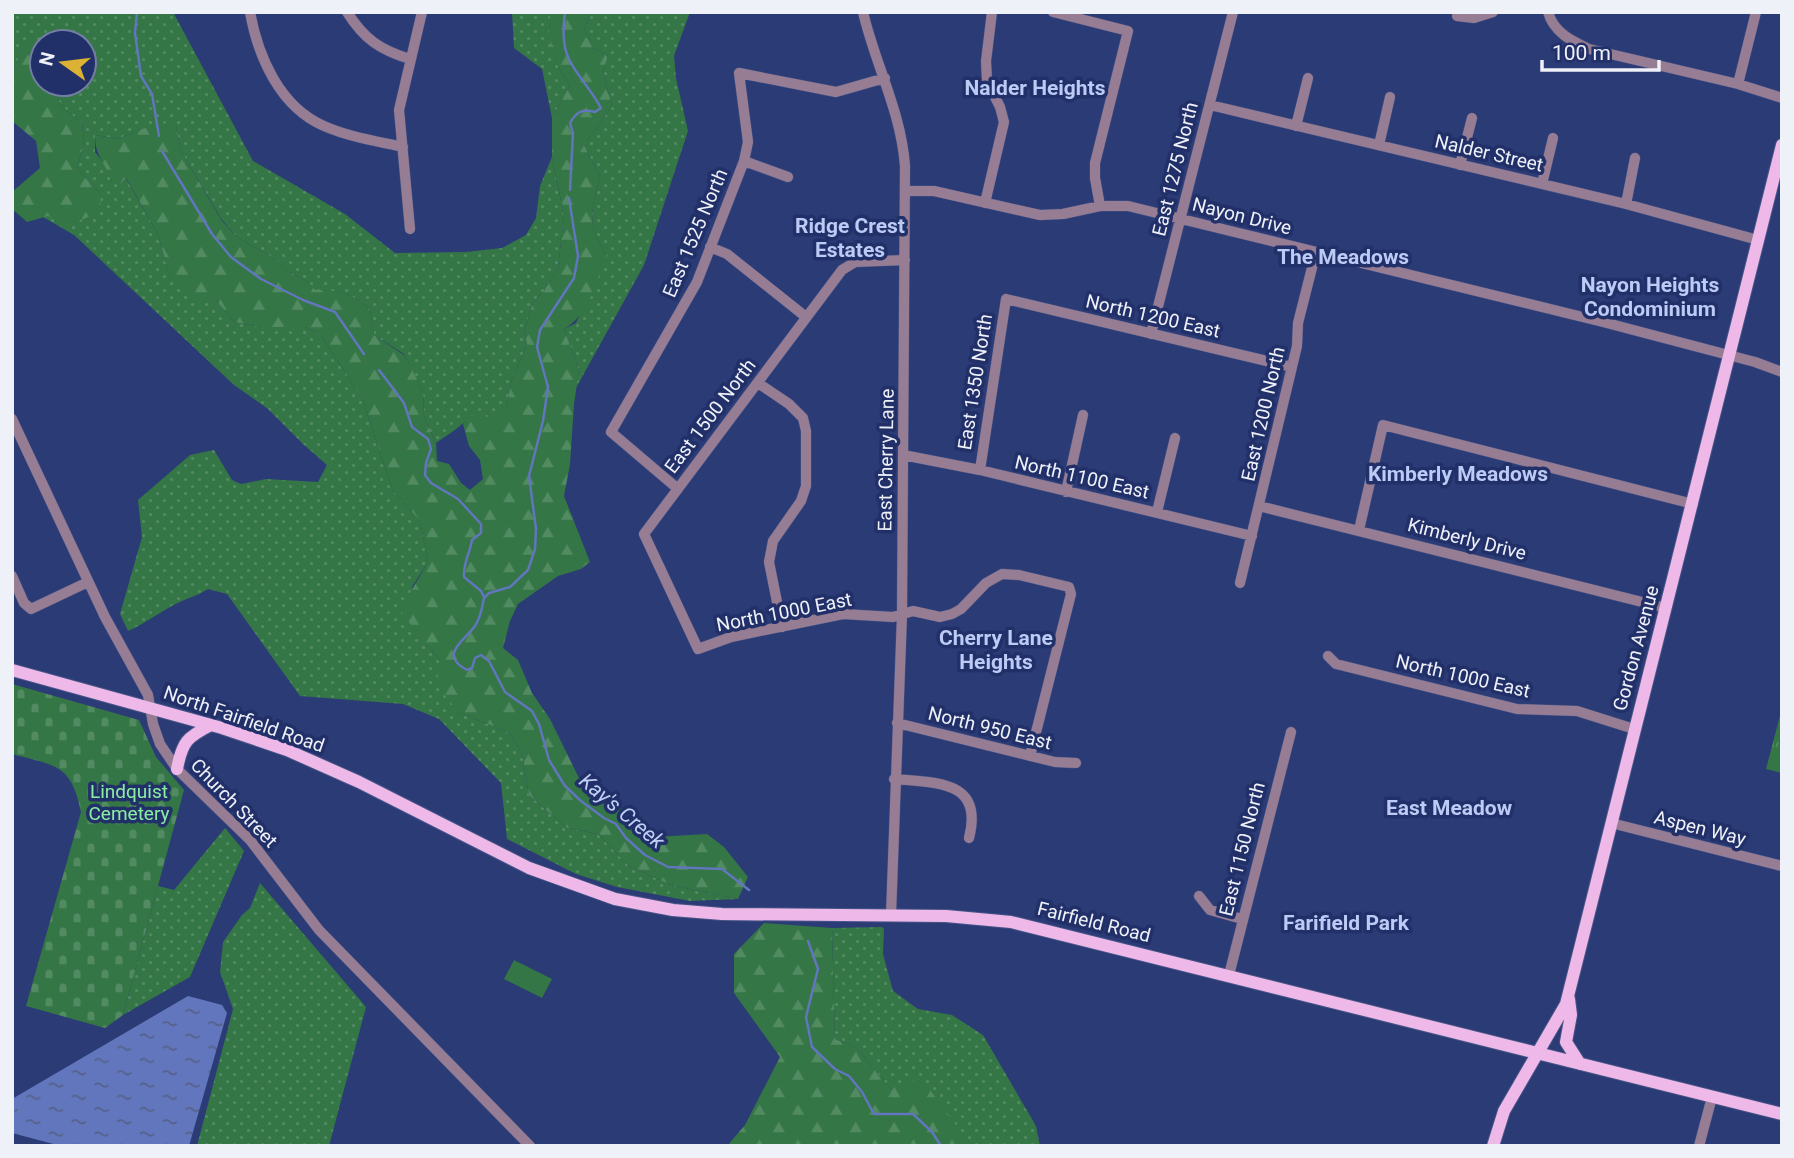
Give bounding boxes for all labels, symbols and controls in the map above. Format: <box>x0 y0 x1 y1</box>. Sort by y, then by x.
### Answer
north arrow <box>28 28 98 98</box>
scale bar <box>1542 28 1659 72</box>
text: 100 m <box>1552 41 1611 65</box>
text: N <box>34 50 60 68</box>
district label: Nalder Heights <box>964 76 1106 100</box>
street label: East 1275 North <box>1147 100 1203 238</box>
street label: Nalder Street <box>1433 129 1545 177</box>
street label: East 1525 North <box>658 165 732 301</box>
street label: Nayon Drive <box>1190 193 1294 239</box>
district label: Ridge Crest Estates <box>795 214 905 262</box>
district label: The Meadows <box>1277 245 1409 269</box>
district label: Nayon Heights Condominium <box>1581 273 1719 321</box>
street label: North 1200 East <box>1084 289 1222 343</box>
street label: East 1350 North <box>953 312 997 452</box>
street label: East 1200 North <box>1236 345 1290 483</box>
street label: East 1500 North <box>660 354 760 478</box>
street label: East Cherry Lane <box>873 388 899 532</box>
street label: North 1100 East <box>1013 450 1151 504</box>
district label: Kimberly Meadows <box>1368 462 1548 486</box>
street label: Kimberly Drive <box>1405 513 1529 565</box>
street label: Gordon Avenue <box>1608 583 1664 713</box>
street label: North 1000 East <box>714 588 854 636</box>
district label: Cherry Lane Heights <box>939 626 1053 674</box>
street label: North 1000 East <box>1394 649 1532 703</box>
street label: North Fairfield Road <box>161 681 327 757</box>
street label: North 950 East <box>926 702 1054 754</box>
street label: Church Street <box>186 754 282 852</box>
water label: Kay's Creek <box>575 768 670 854</box>
park label: Lindquist Cemetery <box>88 780 170 825</box>
street label: East 1150 North <box>1214 780 1270 918</box>
district label: East Meadow <box>1386 796 1513 820</box>
street label: Aspen Way <box>1652 805 1748 851</box>
street label: Fairfield Road <box>1035 897 1153 947</box>
district label: Farifield Park <box>1283 911 1410 935</box>

